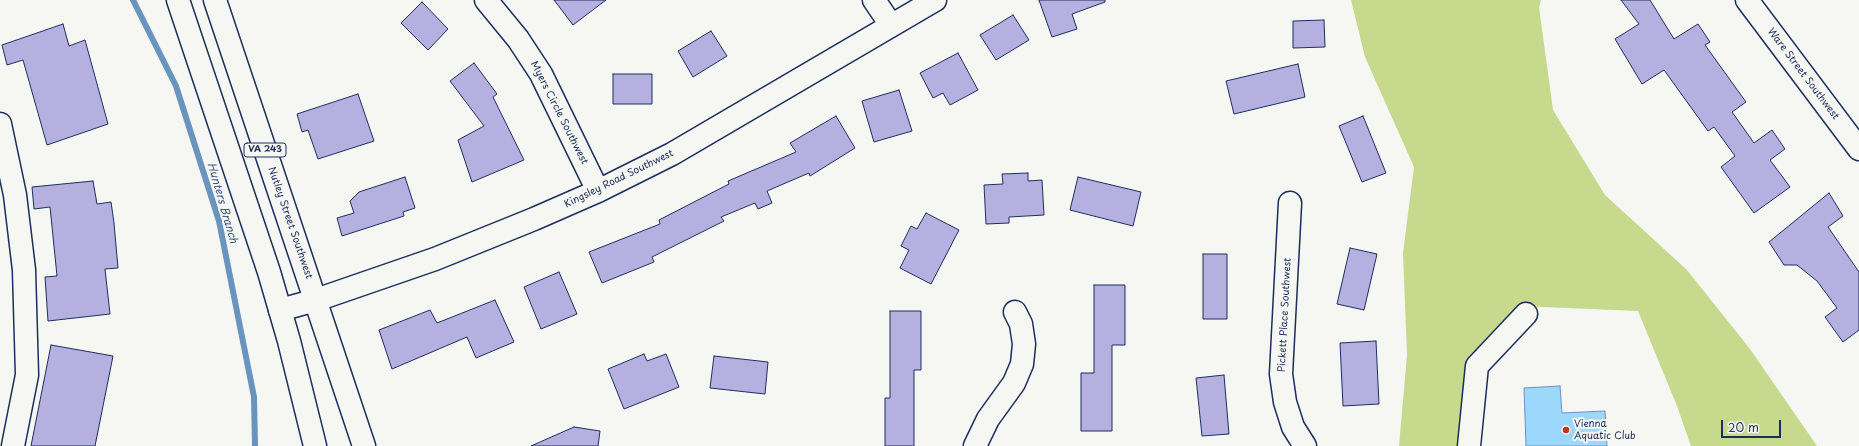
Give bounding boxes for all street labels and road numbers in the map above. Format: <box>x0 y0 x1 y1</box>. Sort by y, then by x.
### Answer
street label: Ware Street Southwest <box>1765 26 1841 122</box>
street label: Myers Circle Southwest <box>528 59 590 167</box>
road number: VA 243 <box>244 143 286 157</box>
street label: Kingsley Road Southwest <box>563 147 675 211</box>
street label: Nutley Street Southwest <box>265 165 315 281</box>
street label: Pickett Place Southwest <box>1276 258 1294 372</box>

